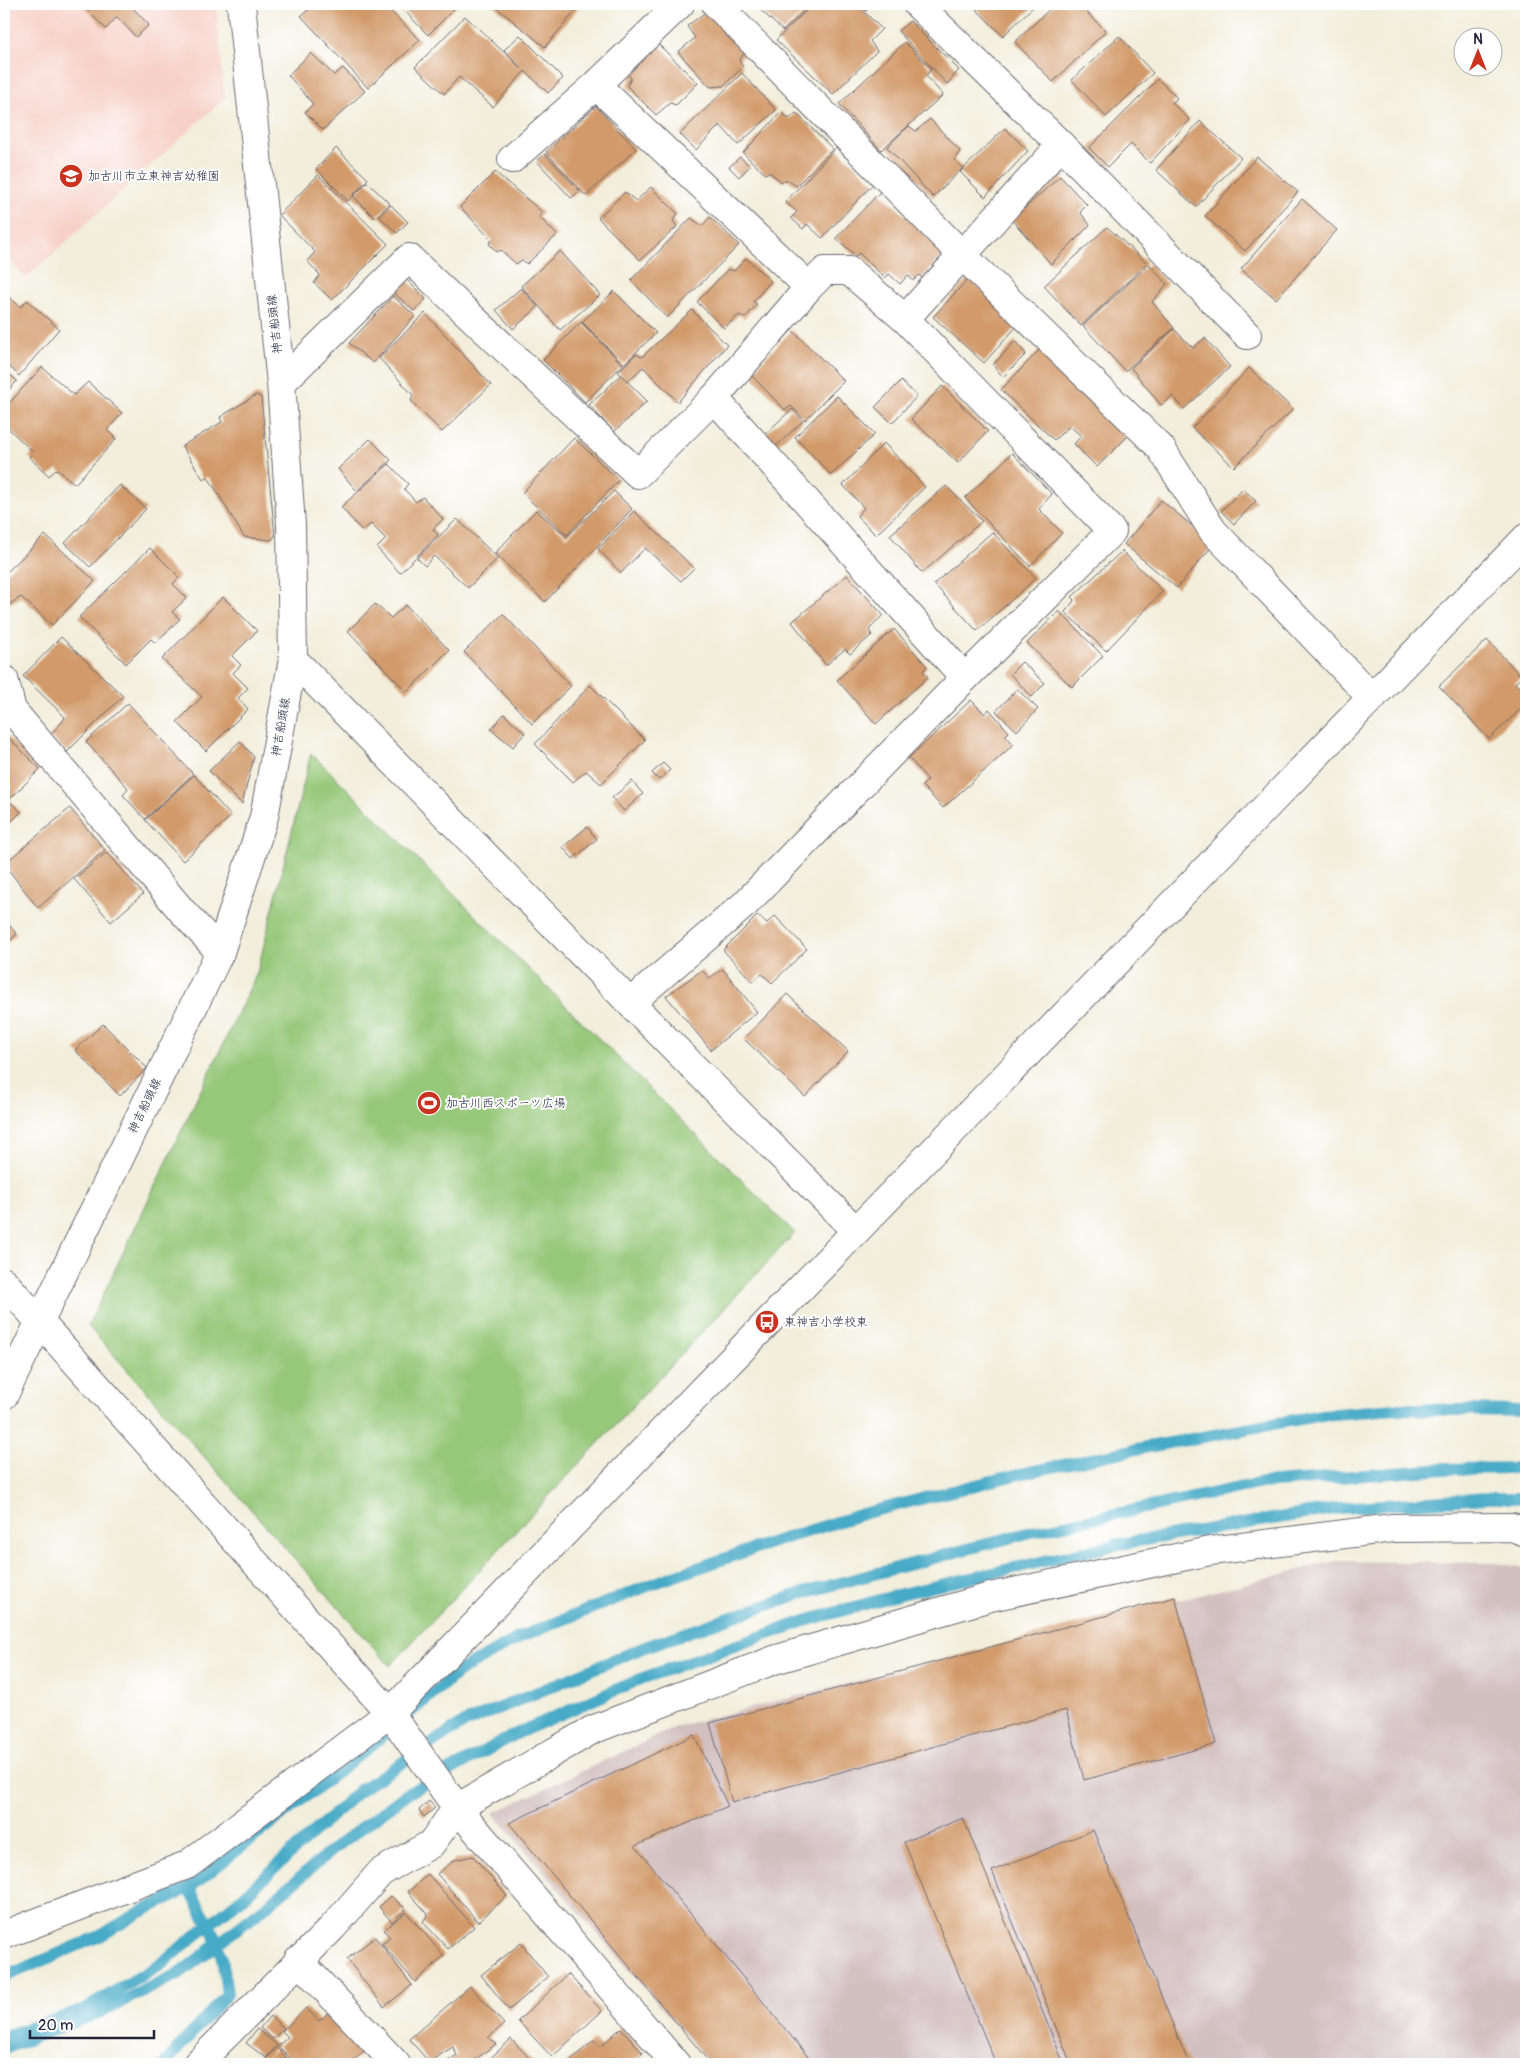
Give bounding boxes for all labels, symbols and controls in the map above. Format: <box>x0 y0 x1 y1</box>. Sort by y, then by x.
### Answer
north arrow <box>1452 28 1502 78</box>
text: N <box>1473 31 1483 48</box>
school or university icon: 加古川市立東神吉幼稚園 <box>58 163 84 189</box>
place label: 加古川市立東神吉幼稚園 <box>88 169 220 184</box>
street label: 神吉船頭線 <box>264 293 286 355</box>
street label: 神吉船頭線 <box>268 696 294 758</box>
street label: 神吉船頭線 <box>125 1076 165 1136</box>
sports icon: 加古川西スポーツ広場 <box>416 1090 442 1116</box>
place label: 加古川西スポーツ広場 <box>446 1096 566 1111</box>
bus stop icon: 東神吉小学校東 <box>754 1309 780 1335</box>
place label: 東神吉小学校東 <box>784 1315 868 1330</box>
scale bar <box>30 2008 154 2040</box>
text: 20 m <box>38 2016 73 2035</box>

